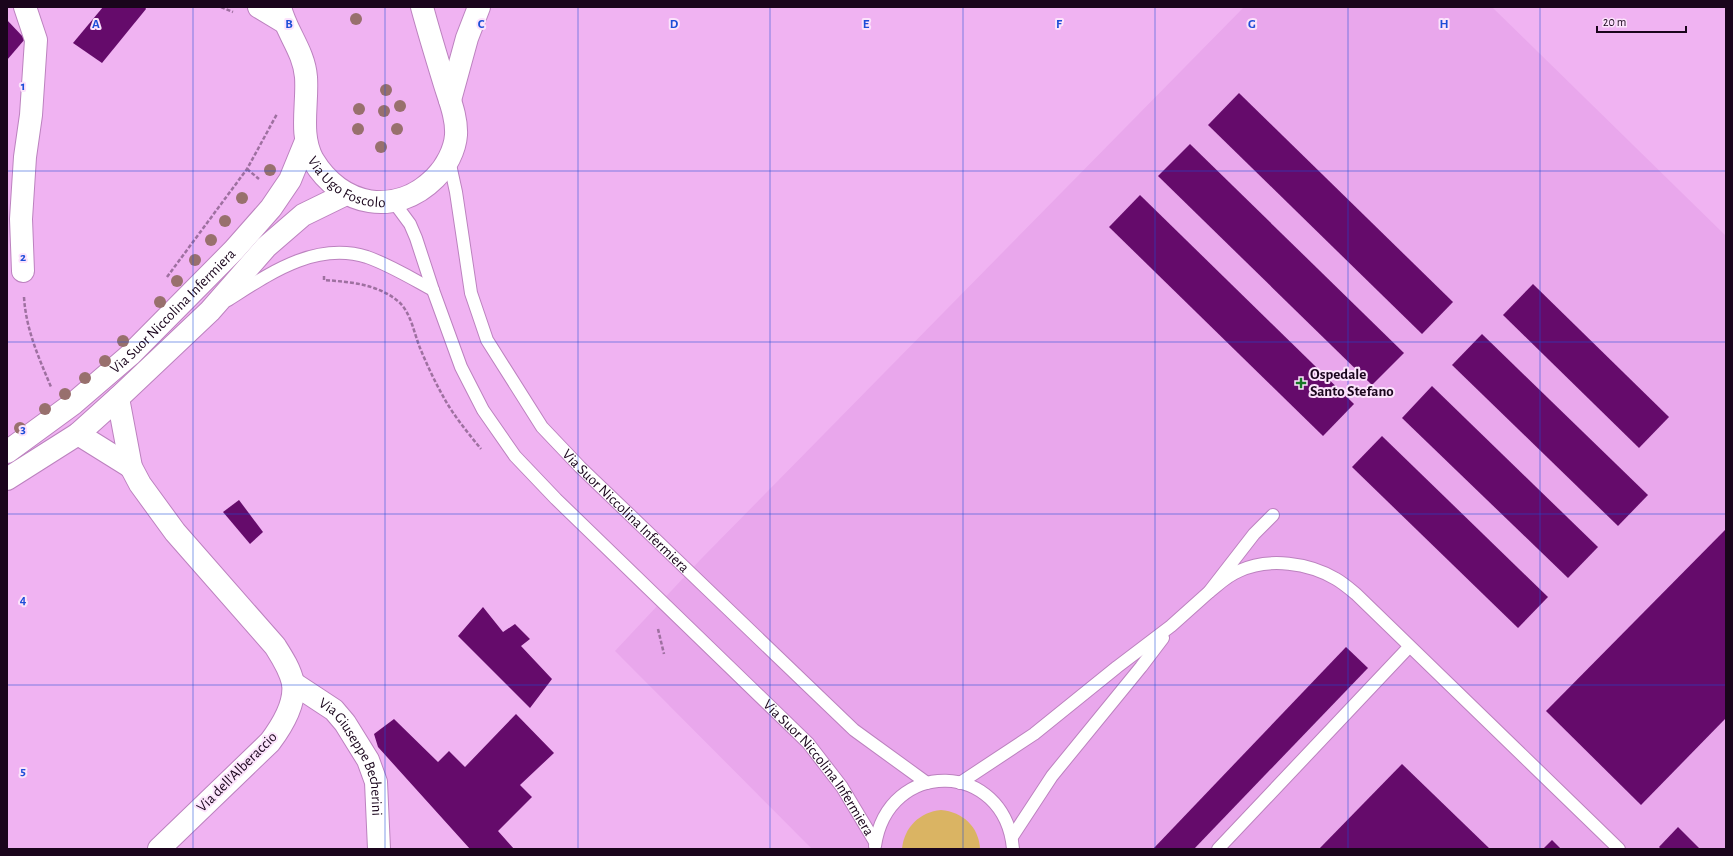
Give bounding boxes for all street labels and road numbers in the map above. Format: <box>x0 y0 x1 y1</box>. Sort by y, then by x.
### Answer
street label: Via Ugo Foscolo <box>305 154 386 210</box>
street label: Via Suor Niccolina Infermiera <box>107 246 238 376</box>
street label: Via Suor Niccolina Infermiera <box>560 446 692 575</box>
street label: Via Giuseppe Becherini <box>316 695 385 816</box>
street label: Via Suor Niccolina Infermiera <box>760 697 877 838</box>
street label: Via dell'Alberaccio <box>194 729 280 815</box>

